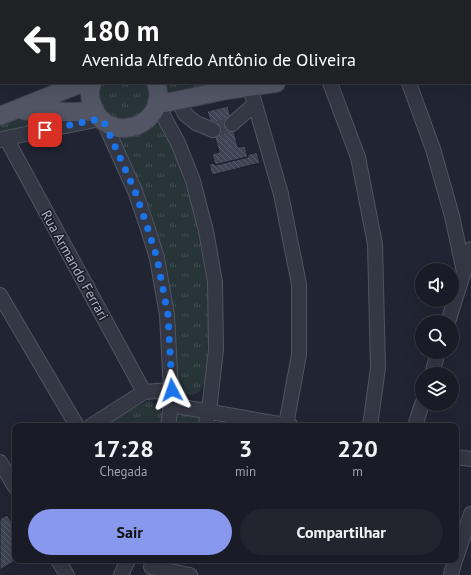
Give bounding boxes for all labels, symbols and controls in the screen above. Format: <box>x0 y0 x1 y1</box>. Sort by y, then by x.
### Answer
text: 180 m <box>82 12 159 49</box>
icon: left <box>16 16 68 68</box>
text: Avenida Alfredo Antônio de Oliveira <box>82 48 356 71</box>
pin <box>28 113 62 147</box>
icon: arrive <box>34 119 56 141</box>
street label: Rua Armando Ferrari <box>37 207 113 323</box>
map controls <box>415 263 459 411</box>
button: sound <box>415 263 459 307</box>
button: search <box>415 315 459 359</box>
button: layers <box>415 367 459 411</box>
position arrow <box>151 369 193 411</box>
text: 17:28 <box>93 433 154 464</box>
text: 3 <box>239 433 252 464</box>
text: 220 <box>337 433 378 464</box>
text: Chegada <box>100 463 147 480</box>
text: min <box>235 463 256 480</box>
text: m <box>352 463 363 480</box>
button: Sair <box>28 509 232 555</box>
button: Compartilhar <box>240 509 443 555</box>

